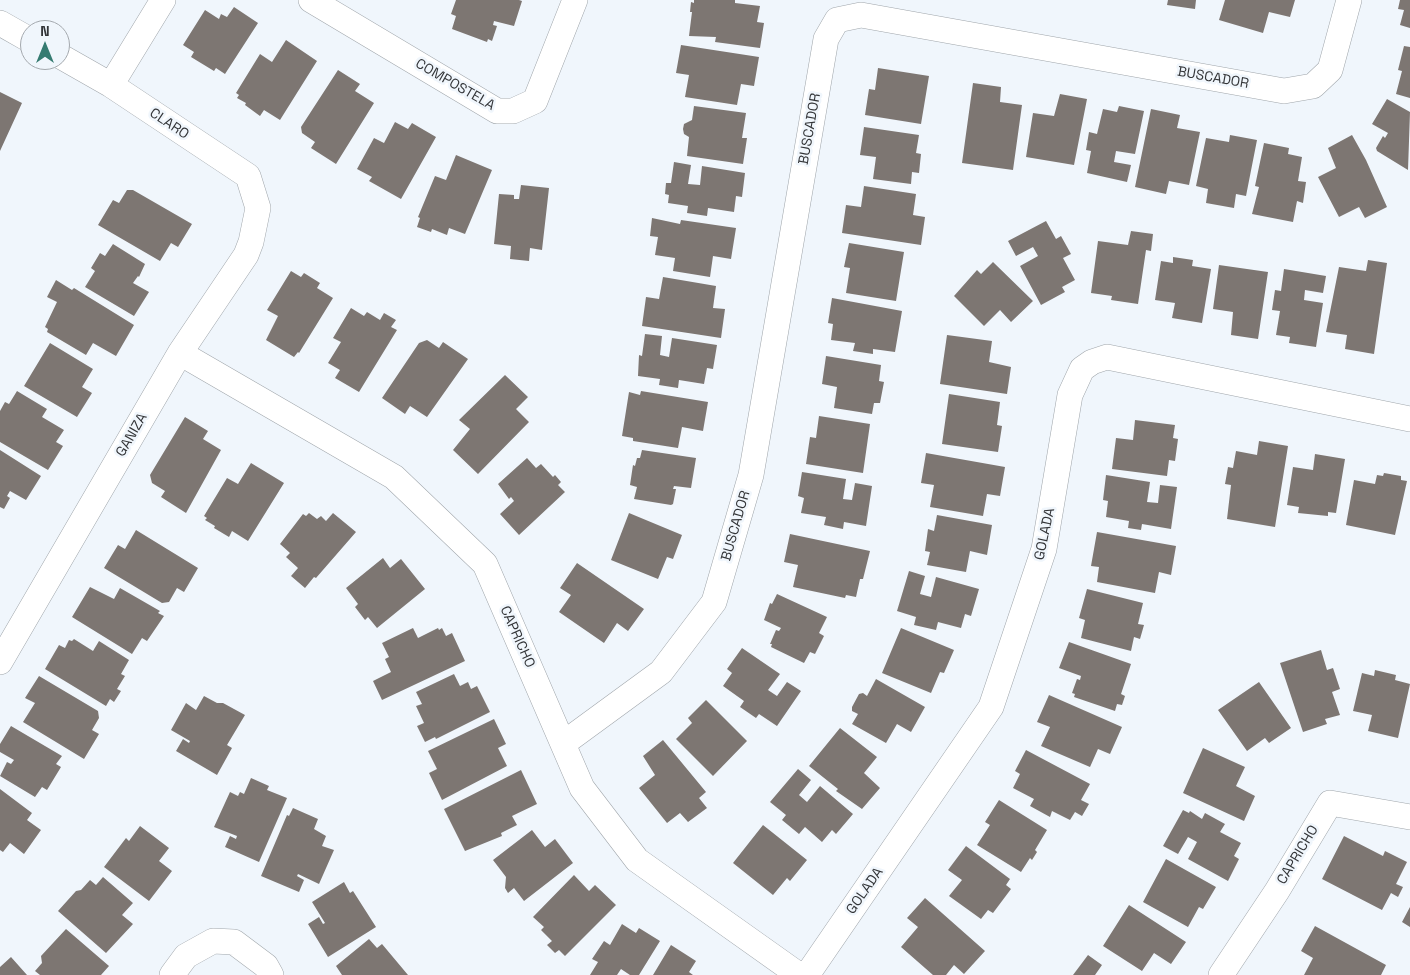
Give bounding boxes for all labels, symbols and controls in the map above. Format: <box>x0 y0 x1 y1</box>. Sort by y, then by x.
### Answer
north arrow <box>20 20 70 70</box>
text: N <box>40 22 50 40</box>
street label: COMPOSTELA <box>412 55 498 115</box>
street label: BUSCADOR <box>1176 63 1250 93</box>
street label: BUSCADOR <box>795 92 825 166</box>
street label: CLARO <box>146 105 192 143</box>
street label: GANIZA <box>113 410 151 460</box>
street label: BUSCADOR <box>718 489 754 563</box>
street label: GOLADA <box>1031 506 1059 562</box>
street label: CAPRICHO <box>496 603 538 671</box>
street label: CAPRICHO <box>1274 822 1322 888</box>
street label: GOLADA <box>843 864 887 918</box>

